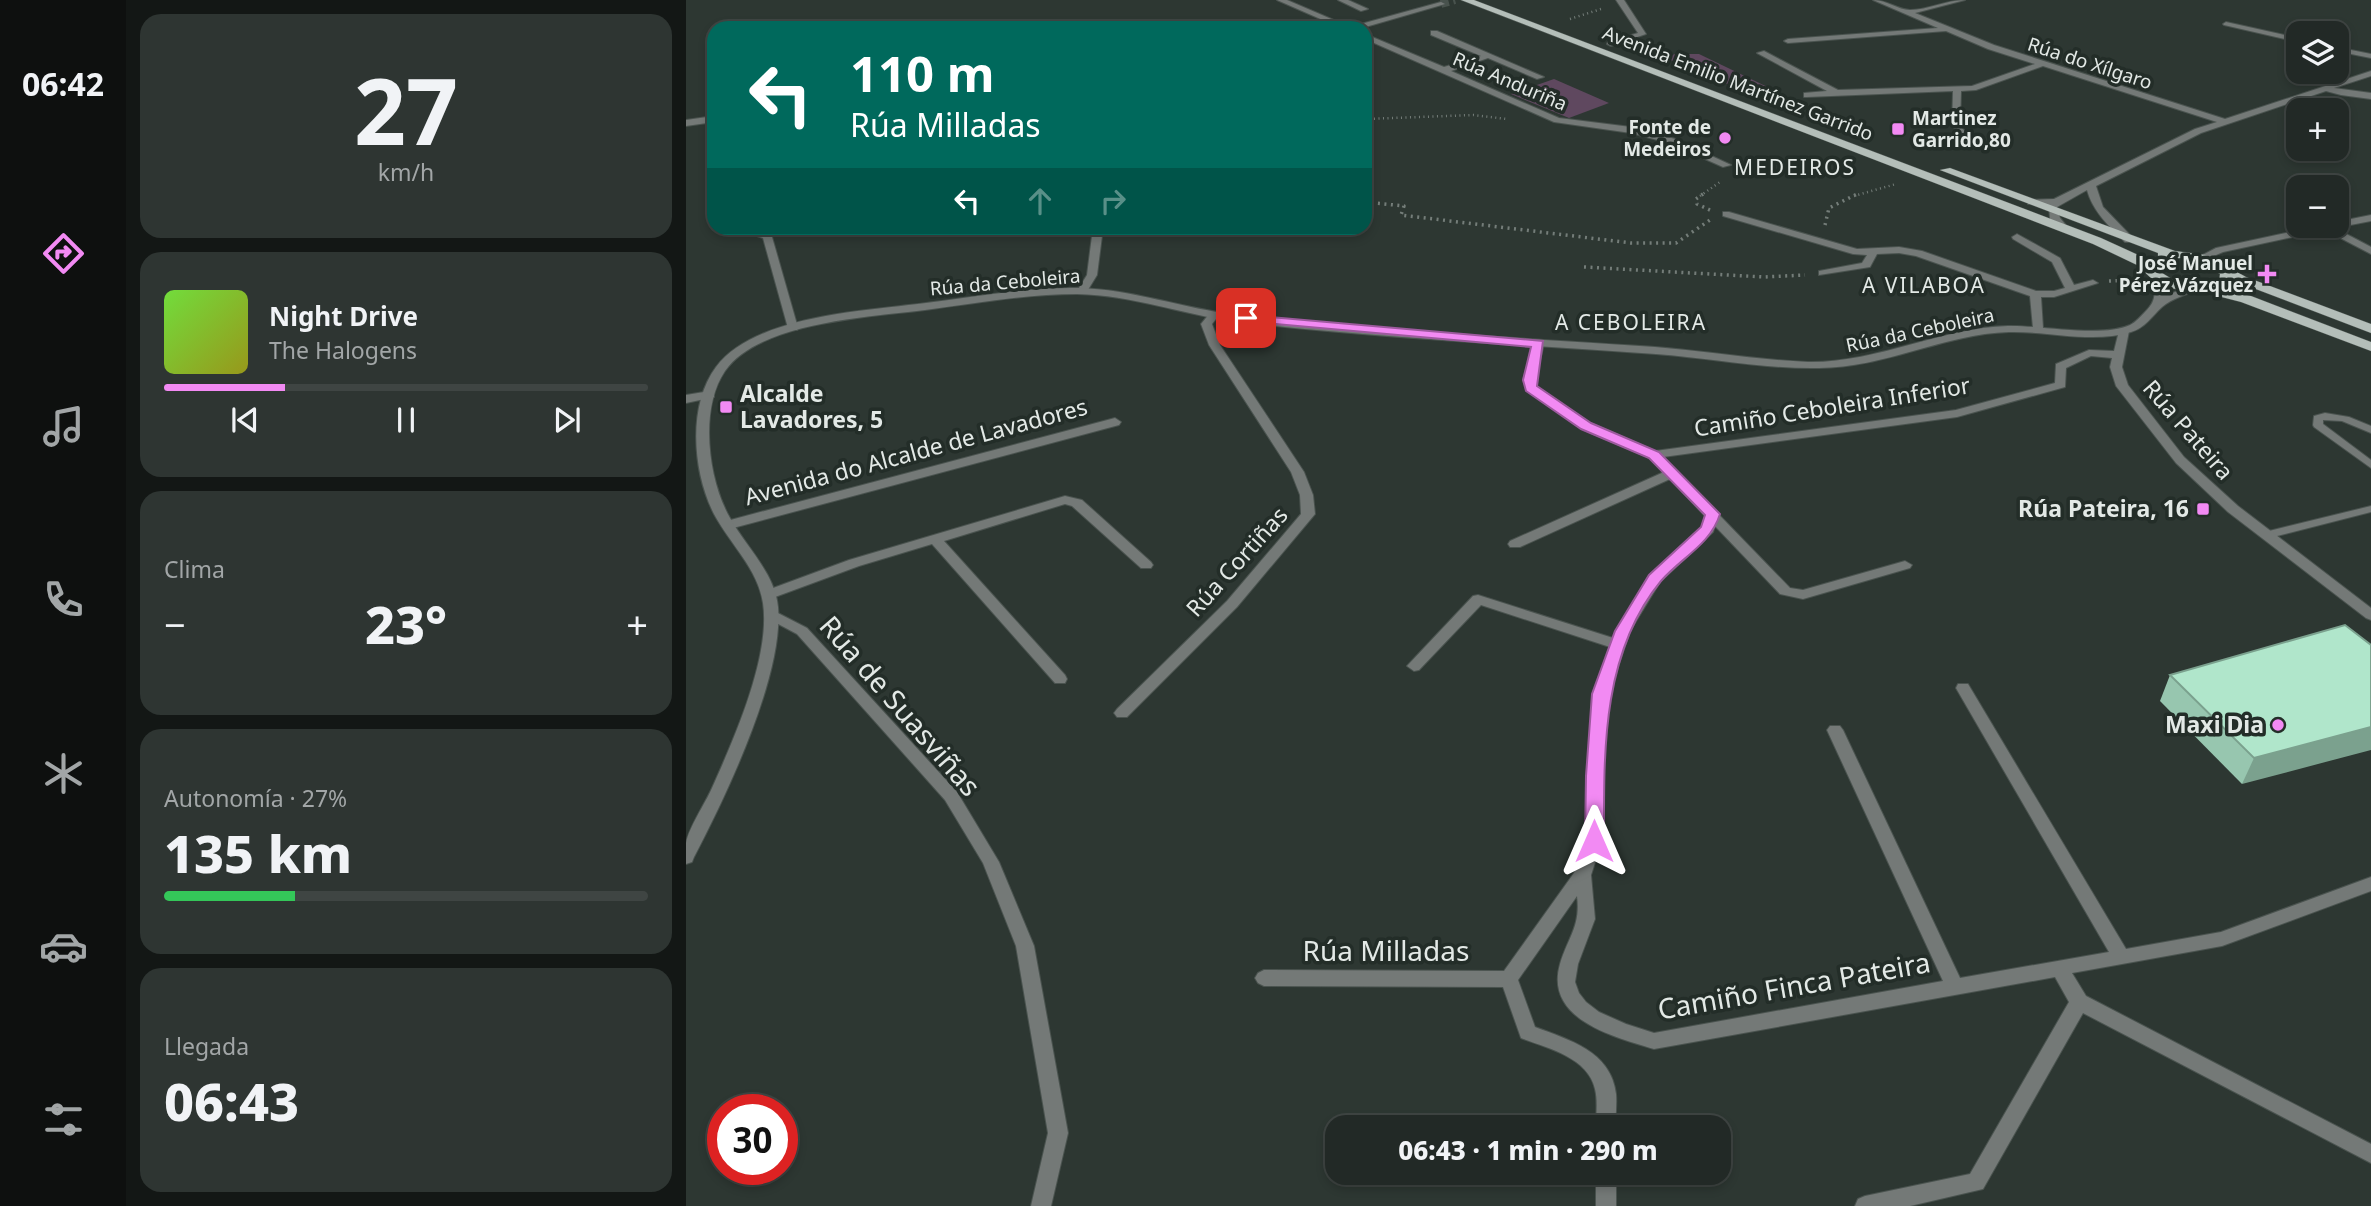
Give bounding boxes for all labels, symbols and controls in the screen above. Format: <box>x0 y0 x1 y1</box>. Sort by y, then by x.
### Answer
street label: Avenida Emilio Martínez Garrido <box>1599 19 1877 147</box>
map controls <box>2286 21 2349 238</box>
button: layers <box>2286 21 2349 84</box>
street label: Rúa do Xílgaro <box>2024 31 2156 95</box>
text: 110 m <box>850 40 995 106</box>
street label: Rúa Anduriña <box>1449 45 1571 117</box>
text: 27 <box>354 48 458 172</box>
icon: left <box>735 49 826 140</box>
text: 06:42 <box>22 62 104 105</box>
button: + <box>2286 98 2349 161</box>
text: Rúa Milladas <box>850 103 1041 146</box>
place label: Martinez Garrido,80 <box>1912 105 2011 153</box>
place label: Fonte de Medeiros <box>1623 114 1711 162</box>
marker: Martinez Garrido,80 <box>1890 121 1906 137</box>
marker: Fonte de Medeiros <box>1717 130 1733 146</box>
district label: MEDEIROS <box>1734 153 1856 181</box>
text: km/h <box>378 156 434 188</box>
button: − <box>2286 175 2349 238</box>
icon: left <box>948 182 986 220</box>
icon: ahead <box>1021 182 1059 220</box>
icon: right <box>1094 182 1132 220</box>
icon: directions <box>39 229 88 278</box>
place label: José Manuel Pérez Vázquez <box>2119 250 2253 298</box>
street label: Rúa da Ceboleira <box>929 262 1081 302</box>
marker: José Manuel Pérez Vázquez <box>2259 266 2275 282</box>
district label: A VILABOA <box>1862 271 1986 299</box>
pin <box>1216 288 1276 348</box>
text: Night Drive <box>269 298 418 334</box>
icon: arrive <box>1227 299 1265 337</box>
street label: Rúa da Ceboleira <box>1843 302 1997 358</box>
district label: A CEBOLEIRA <box>1555 308 1707 336</box>
text: The Halogens <box>269 334 417 366</box>
street label: Camiño Ceboleira Inferior <box>1692 368 1973 444</box>
street label: Rúa Pateira <box>2136 372 2241 486</box>
place label: Alcalde Lavadores, 5 <box>740 377 883 435</box>
street label: Avenida do Alcalde de Lavadores <box>741 390 1091 512</box>
marker: Alcalde Lavadores, 5 <box>718 399 734 415</box>
icon: previous <box>226 401 264 439</box>
icon: pause <box>387 401 425 439</box>
icon: next <box>548 401 586 439</box>
icon: music <box>39 402 88 451</box>
place label: Rúa Pateira, 16 <box>2018 492 2189 524</box>
street label: Rúa Cortiñas <box>1178 499 1294 623</box>
marker: Rúa Pateira, 16 <box>2195 501 2211 517</box>
text: Clima <box>164 553 225 585</box>
icon: phone <box>39 575 88 624</box>
text: 23° <box>365 588 447 659</box>
text: − <box>164 598 186 650</box>
text: + <box>626 598 648 650</box>
street label: Rúa de Suasviñas <box>812 607 990 804</box>
place label: Maxi Dia <box>2165 708 2264 740</box>
marker: Maxi Dia <box>2270 717 2286 733</box>
icon: climate <box>39 749 88 798</box>
text: Autonomía · 27% <box>164 782 347 814</box>
position arrow <box>1557 804 1631 878</box>
text: 135 km <box>164 817 352 888</box>
icon: car <box>39 922 88 971</box>
street label: Rúa Milladas <box>1303 931 1469 969</box>
street label: Camiño Finca Pateira <box>1654 942 1933 1028</box>
text: Llegada <box>164 1030 249 1062</box>
text: 06:43 <box>164 1065 299 1136</box>
speed limit sign: 30 <box>707 1094 798 1185</box>
icon: filters <box>39 1095 88 1144</box>
text: 06:43 · 1 min · 290 m <box>1398 1132 1658 1168</box>

